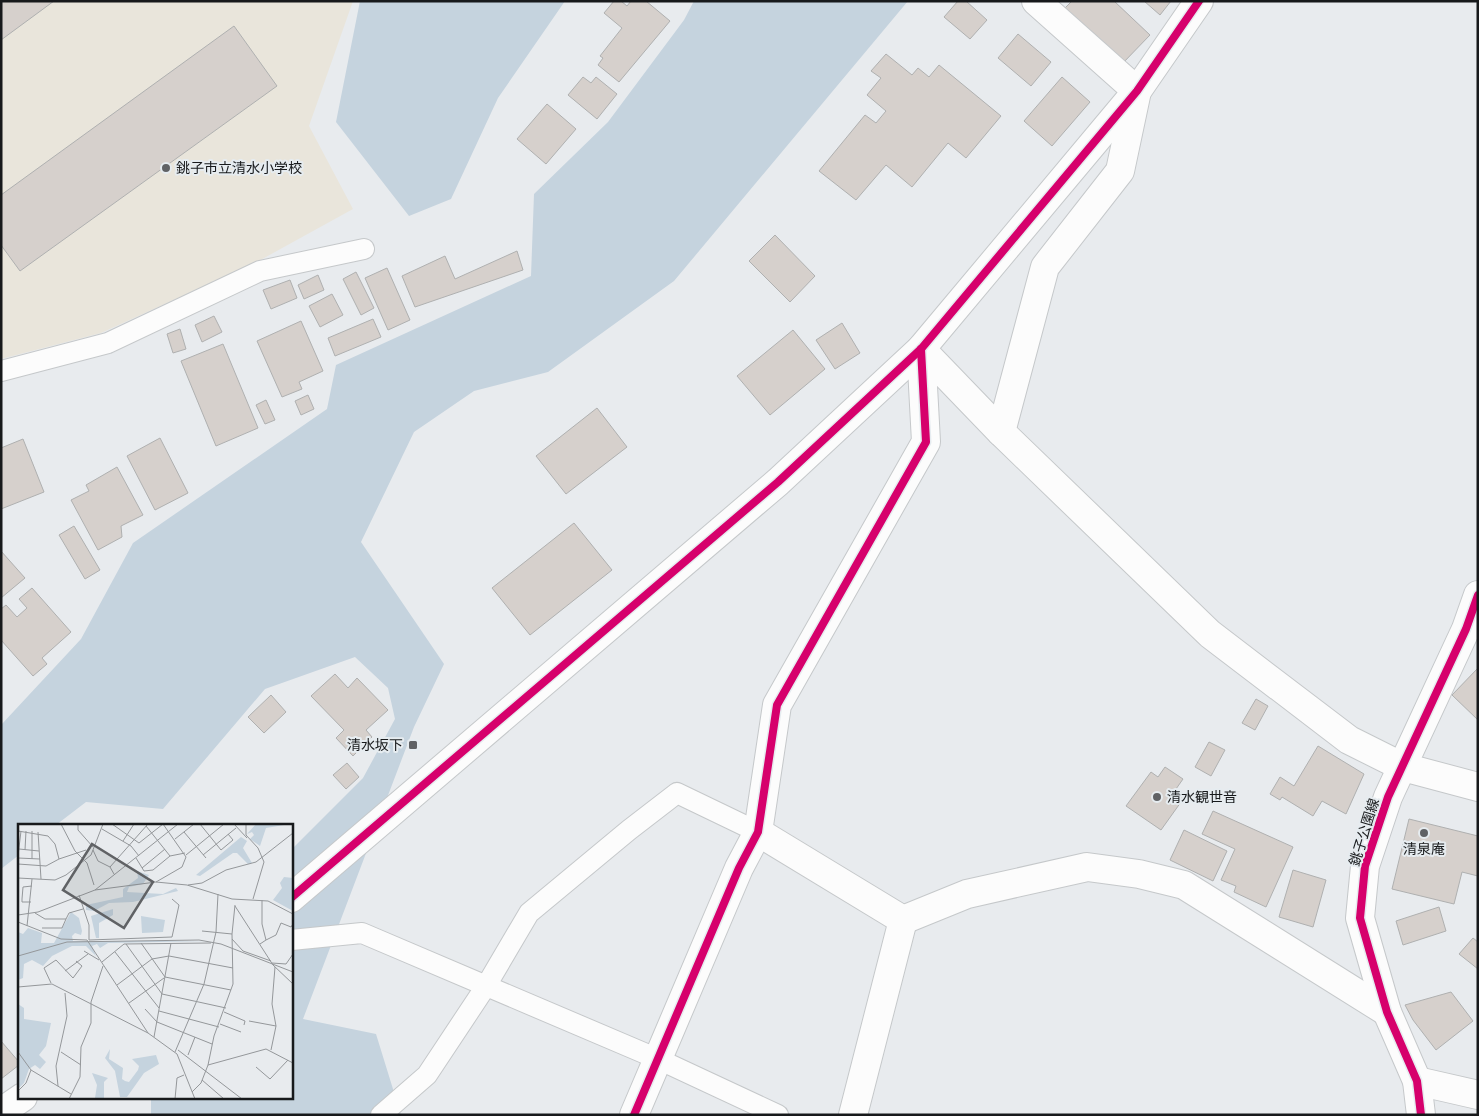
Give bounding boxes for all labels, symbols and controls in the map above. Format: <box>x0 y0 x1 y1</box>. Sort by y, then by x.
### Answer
place label: 銚子市立清水小学校 <box>176 160 302 176</box>
marker: 銚子市立清水小学校 <box>160 162 172 174</box>
place label: 清水坂下 <box>347 737 403 753</box>
marker: 清水坂下 <box>407 739 419 751</box>
place label: 清水観世音 <box>1167 789 1237 805</box>
marker: 清水観世音 <box>1151 791 1163 803</box>
street label: 銚子公園線 <box>1346 796 1382 868</box>
inset map <box>18 824 292 1098</box>
marker: 清泉庵 <box>1418 827 1430 839</box>
place label: 清泉庵 <box>1403 841 1445 857</box>

